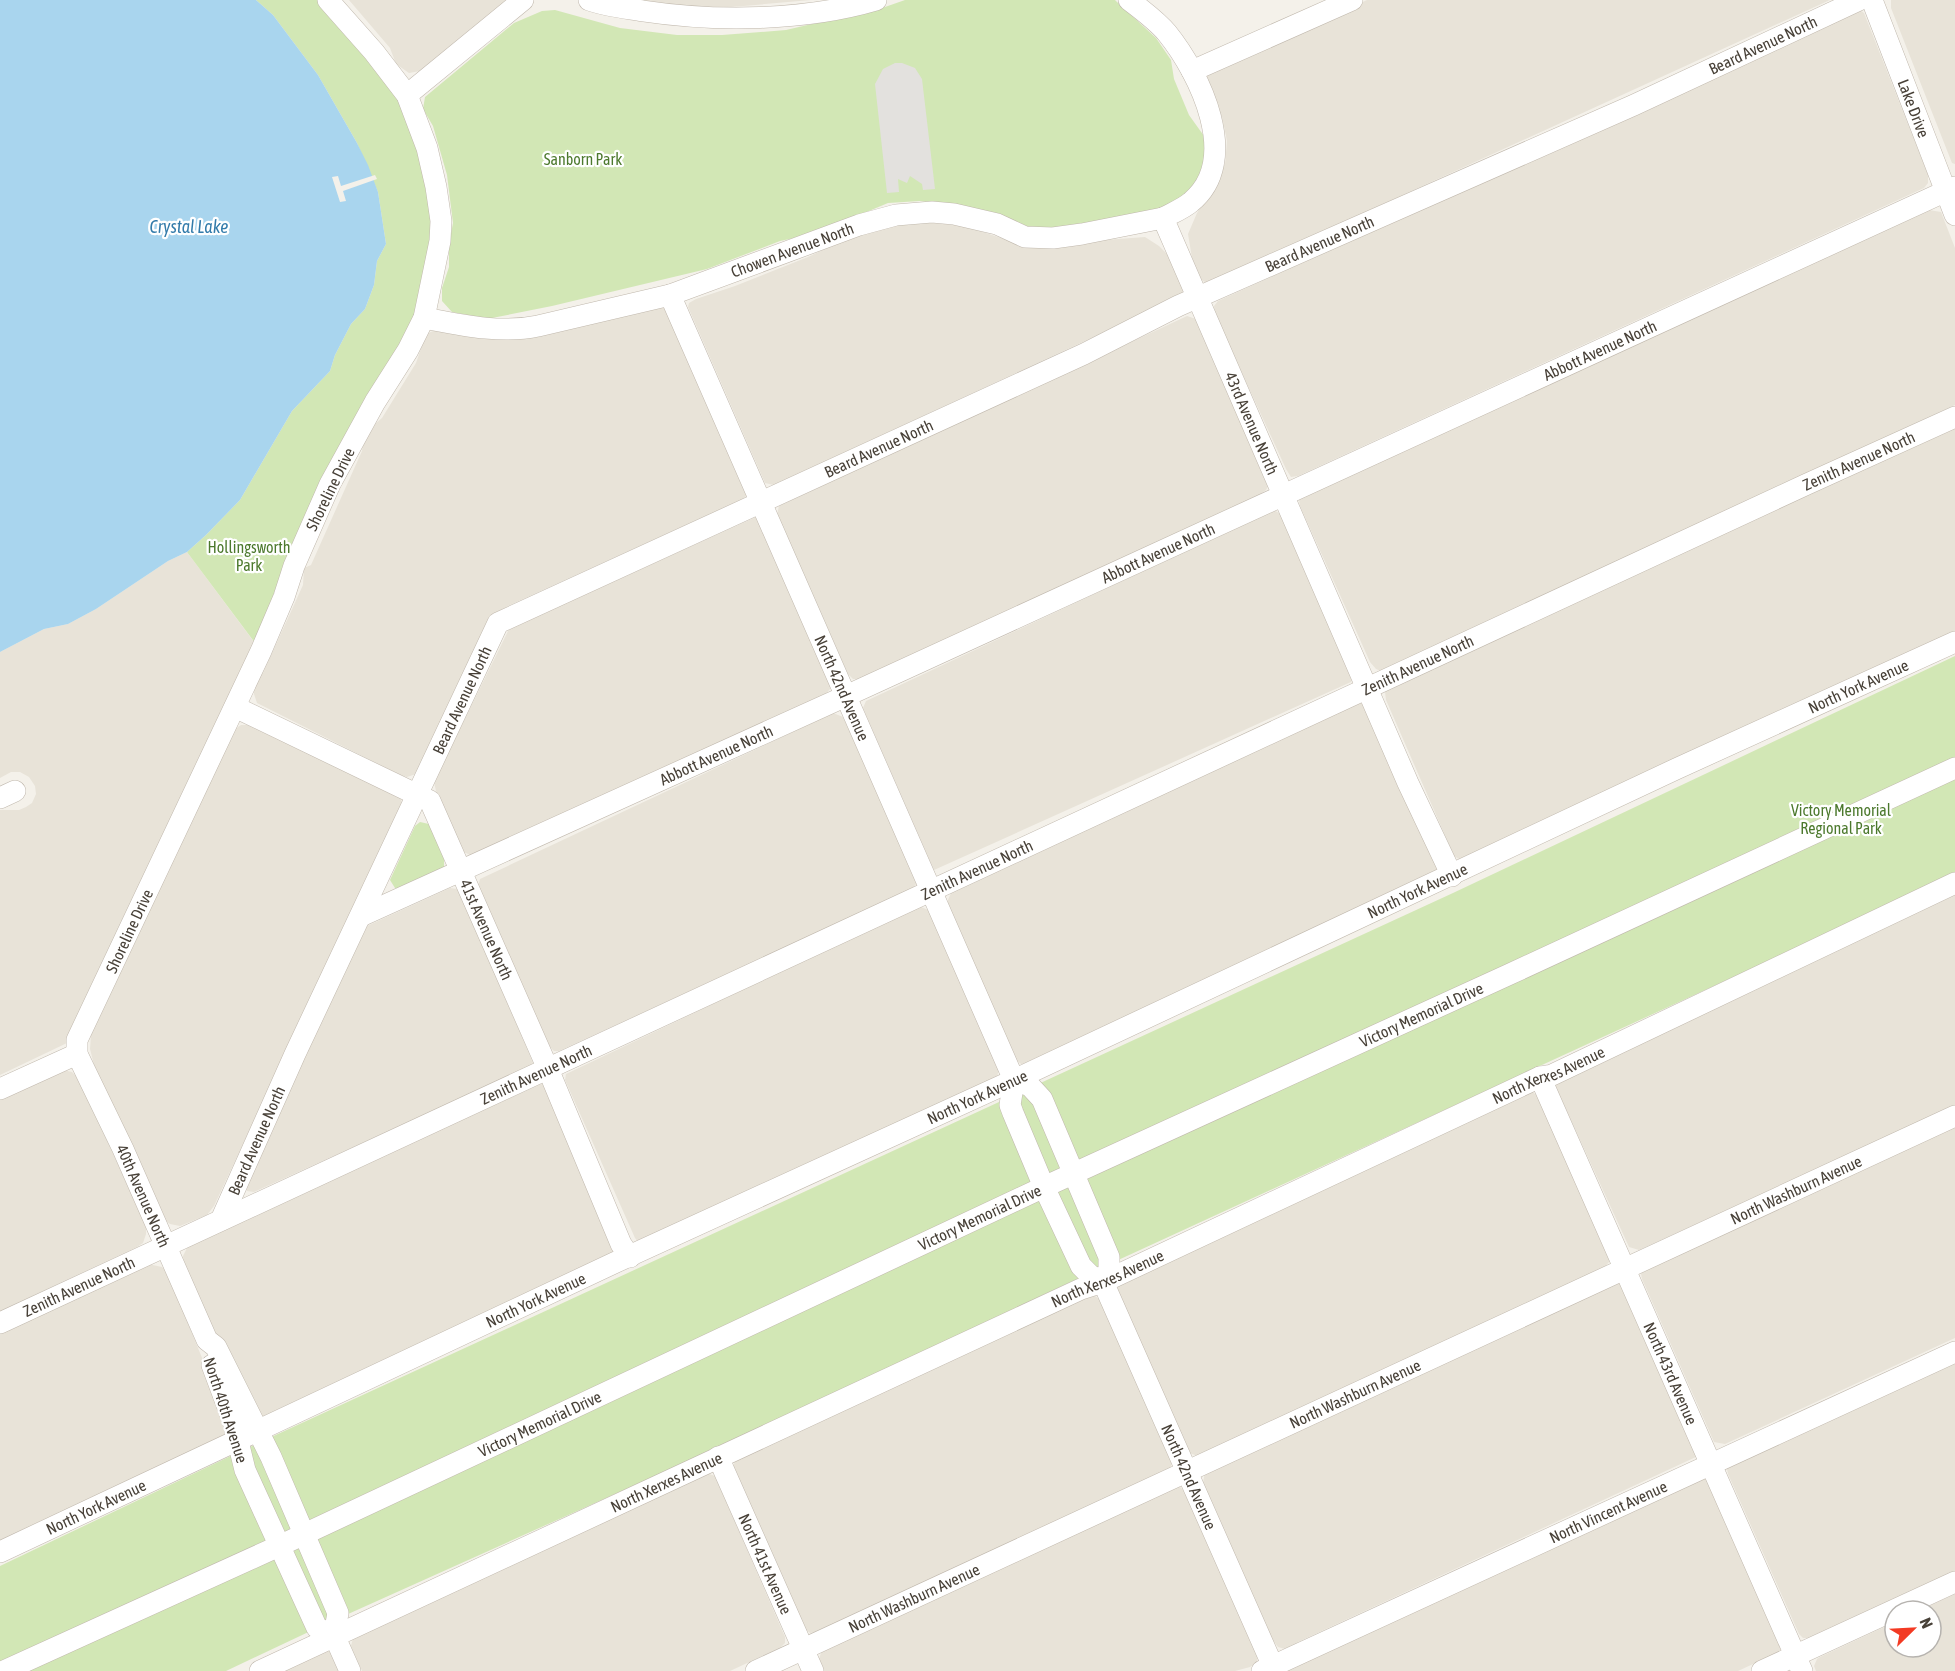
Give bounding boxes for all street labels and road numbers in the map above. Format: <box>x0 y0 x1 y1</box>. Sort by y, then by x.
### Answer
street label: Beard Avenue North <box>1706 12 1820 78</box>
street label: Lake Drive <box>1894 77 1933 140</box>
street label: Beard Avenue North <box>1262 212 1377 276</box>
street label: Chowen Avenue North <box>728 219 856 281</box>
street label: Abbott Avenue North <box>1540 316 1659 384</box>
street label: 43rd Avenue North <box>1222 369 1282 477</box>
street label: Beard Avenue North <box>822 416 936 481</box>
street label: Zenith Avenue North <box>1800 427 1917 494</box>
street label: Shoreline Drive <box>302 445 358 533</box>
street label: Abbott Avenue North <box>1099 519 1218 586</box>
street label: Zenith Avenue North <box>1359 631 1476 698</box>
street label: North 42nd Avenue <box>811 633 873 743</box>
street label: Beard Avenue North <box>429 643 495 757</box>
street label: North York Avenue <box>1805 656 1911 717</box>
street label: Abbott Avenue North <box>657 721 776 788</box>
street label: Zenith Avenue North <box>918 836 1035 903</box>
street label: North York Avenue <box>1364 859 1470 922</box>
street label: 41st Avenue North <box>457 877 517 983</box>
street label: Shoreline Drive <box>102 886 156 976</box>
street label: Victory Memorial Drive <box>1357 979 1486 1050</box>
street label: Zenith Avenue North <box>477 1041 595 1108</box>
street label: North Xerxes Avenue <box>1489 1042 1607 1107</box>
street label: North York Avenue <box>924 1066 1030 1128</box>
street label: Beard Avenue North <box>224 1083 289 1198</box>
street label: 40th Avenue North <box>113 1142 174 1250</box>
street label: North Washburn Avenue <box>1728 1152 1864 1228</box>
street label: Victory Memorial Drive <box>915 1181 1044 1254</box>
street label: North Xerxes Avenue <box>1048 1246 1166 1311</box>
street label: Zenith Avenue North <box>20 1253 138 1320</box>
street label: North York Avenue <box>483 1269 588 1331</box>
street label: North 43rd Avenue <box>1640 1319 1701 1427</box>
street label: North 40th Avenue <box>200 1355 252 1465</box>
street label: North Washburn Avenue <box>1287 1356 1423 1432</box>
street label: Victory Memorial Drive <box>475 1387 604 1460</box>
street label: North 42nd Avenue <box>1158 1422 1220 1532</box>
street label: North Xerxes Avenue <box>608 1448 725 1516</box>
street label: North York Avenue <box>43 1476 149 1538</box>
street label: North Vincent Avenue <box>1546 1477 1670 1547</box>
street label: North 41st Avenue <box>735 1511 796 1617</box>
street label: North Washburn Avenue <box>845 1560 982 1636</box>

